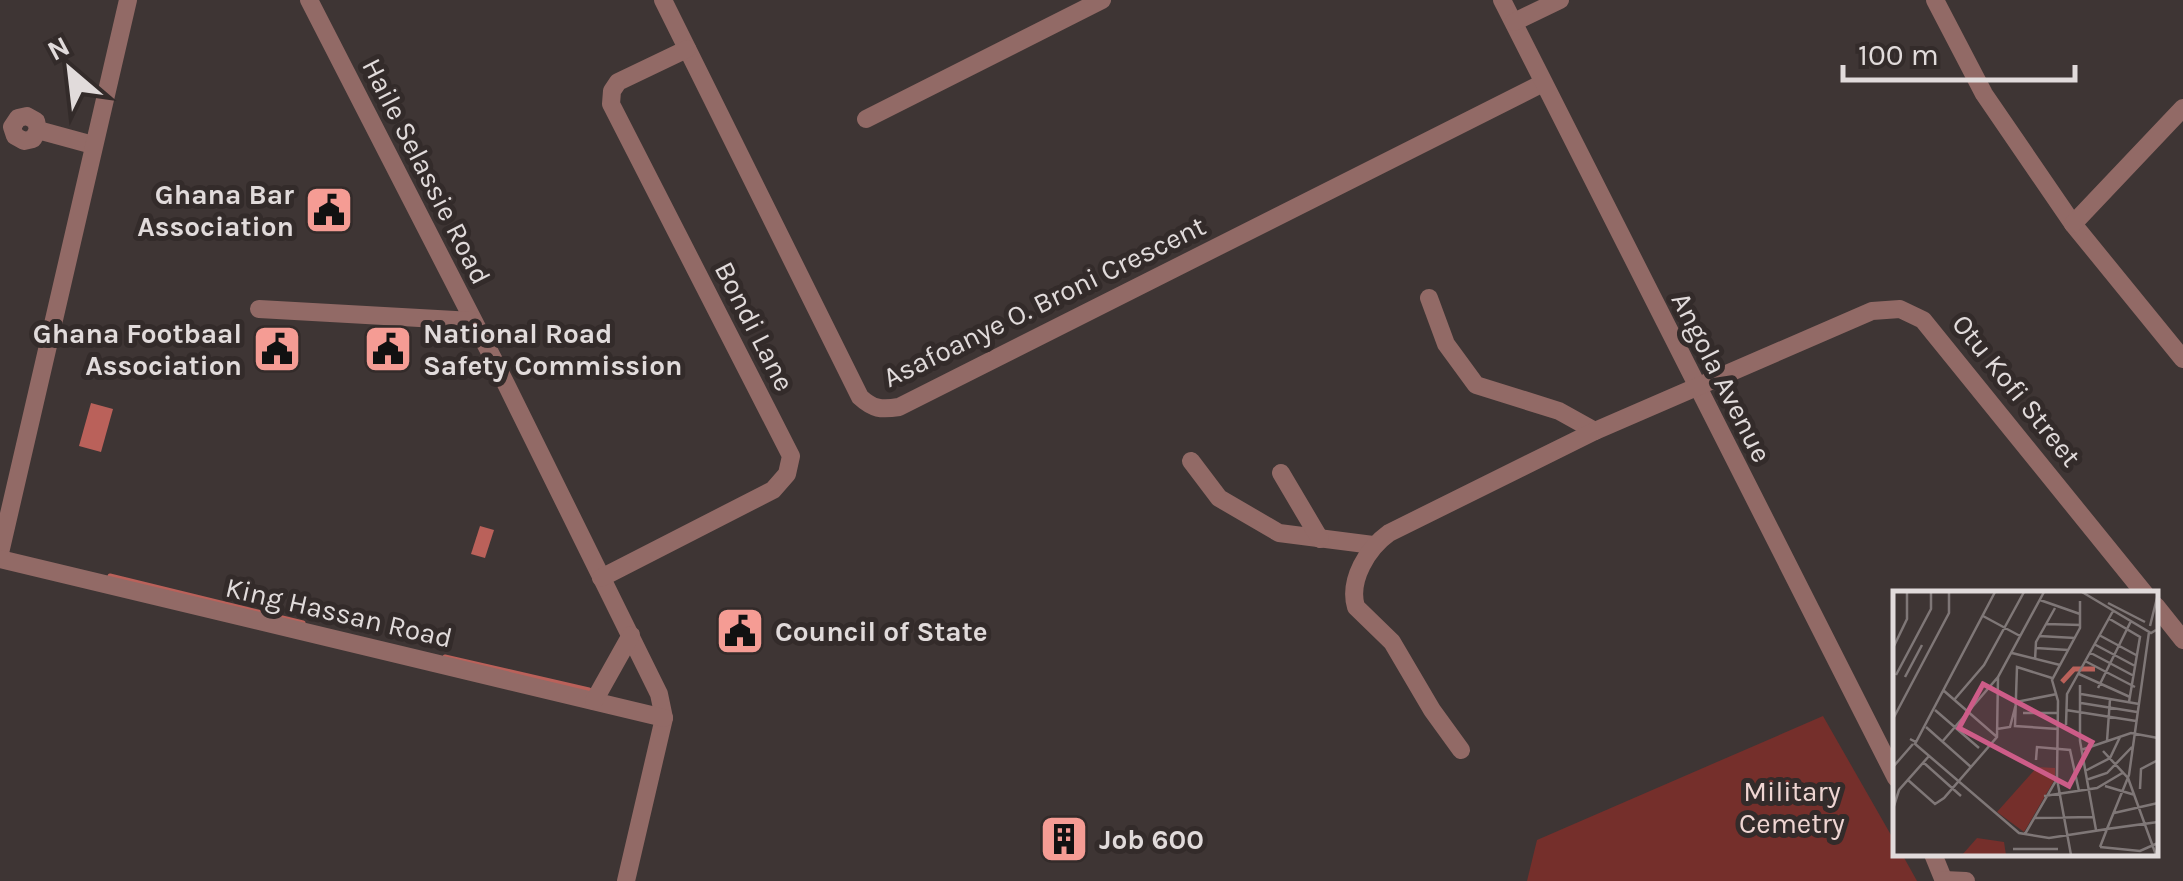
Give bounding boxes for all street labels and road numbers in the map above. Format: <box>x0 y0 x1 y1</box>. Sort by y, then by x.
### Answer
street label: Haile Selassie Road <box>355 53 498 290</box>
street label: Asafoanye O. Broni Crescent <box>878 209 1211 394</box>
street label: Bondi Lane <box>708 256 801 397</box>
street label: Angola Avenue <box>1665 287 1779 468</box>
street label: Otu Kofi Street <box>1945 308 2088 473</box>
street label: King Hassan Road <box>222 570 455 655</box>

